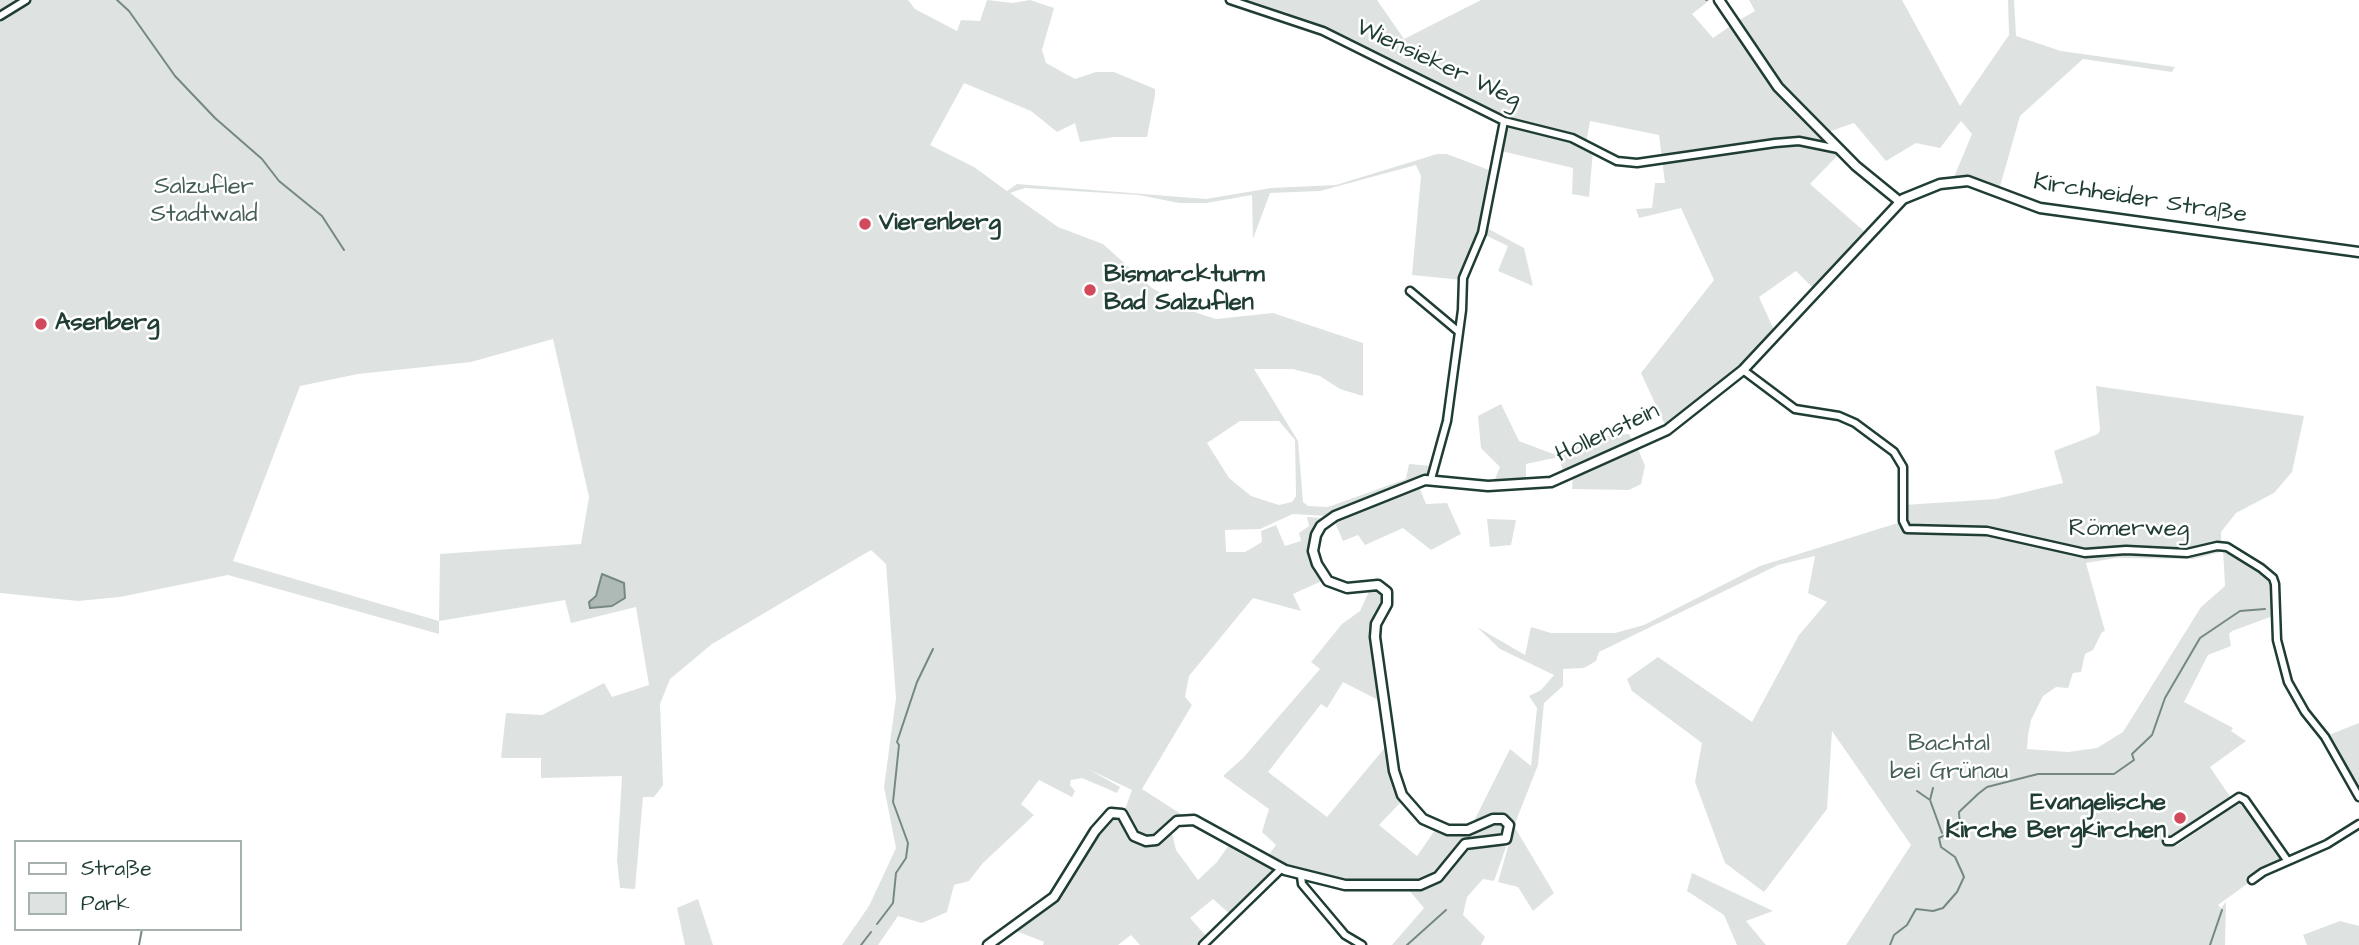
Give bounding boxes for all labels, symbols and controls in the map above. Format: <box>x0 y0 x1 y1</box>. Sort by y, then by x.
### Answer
street label: Wiensieker Weg <box>1351 14 1525 116</box>
street label: Kirchheider Straße <box>2031 169 2249 231</box>
park label: Salzufler Stadtwald <box>150 174 258 230</box>
place label: Vierenberg <box>879 210 1001 238</box>
marker: Vierenberg <box>857 216 873 232</box>
place label: Bismarckturm Bad Salzuflen <box>1104 262 1265 318</box>
marker: Bismarckturm Bad Salzuflen <box>1082 282 1098 298</box>
place label: Asenberg <box>55 310 159 338</box>
marker: Asenberg <box>33 316 49 332</box>
street label: Hollenstein <box>1552 398 1664 470</box>
street label: Römerweg <box>2069 516 2189 544</box>
park label: Bachtal bei Grünau <box>1890 731 2008 787</box>
place label: Evangelische Kirche Bergkirchen <box>1946 790 2166 846</box>
marker: Evangelische Kirche Bergkirchen <box>2172 810 2188 826</box>
legend <box>14 840 242 931</box>
text: Straße <box>81 854 152 883</box>
text: Park <box>81 889 130 918</box>

